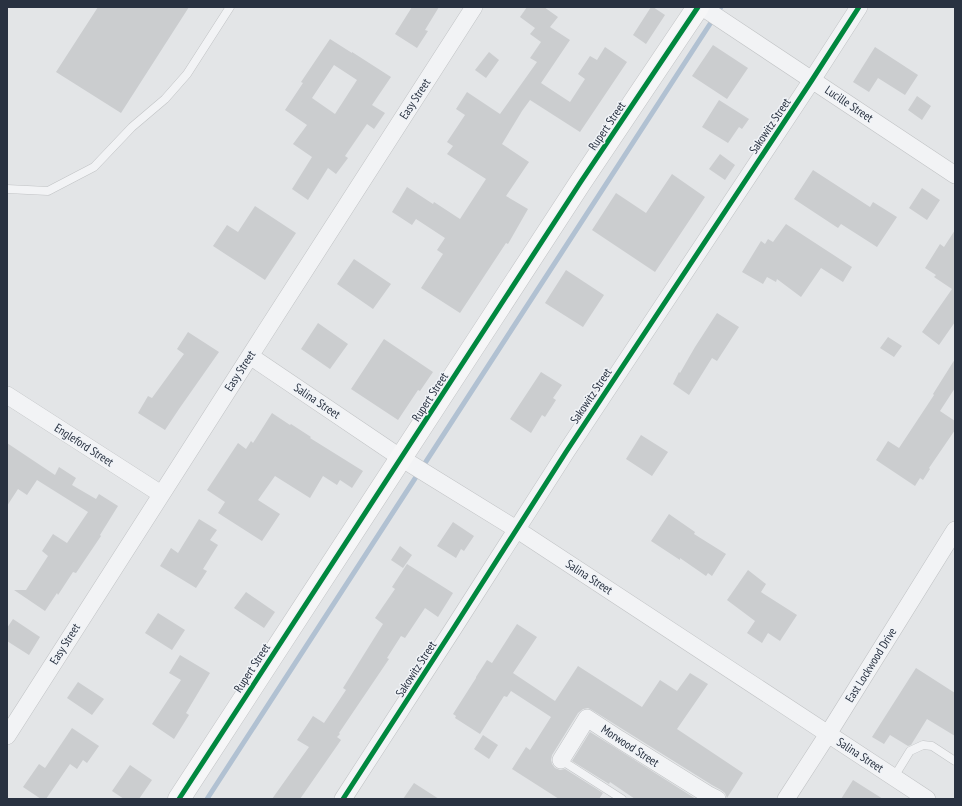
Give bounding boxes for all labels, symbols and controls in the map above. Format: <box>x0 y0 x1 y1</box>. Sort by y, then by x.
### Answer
street label: Easy Street <box>396 75 434 122</box>
street label: Lucille Street <box>822 82 877 126</box>
street label: Sakowitz Street <box>745 94 794 156</box>
street label: Rupert Street <box>585 98 629 153</box>
street label: Easy Street <box>221 347 259 394</box>
street label: Sakowitz Street <box>566 364 615 426</box>
street label: Rupert Street <box>408 369 451 424</box>
street label: Salina Street <box>291 380 344 422</box>
street label: Engleford Street <box>52 420 117 470</box>
street label: Salina Street <box>563 556 616 598</box>
street label: Easy Street <box>46 620 83 667</box>
street label: East Lockwood Drive <box>842 625 900 705</box>
street label: Sakowitz Street <box>392 637 440 700</box>
street label: Rupert Street <box>230 640 273 695</box>
street label: Morwood Street <box>598 721 663 770</box>
street label: Salina Street <box>834 734 887 776</box>

